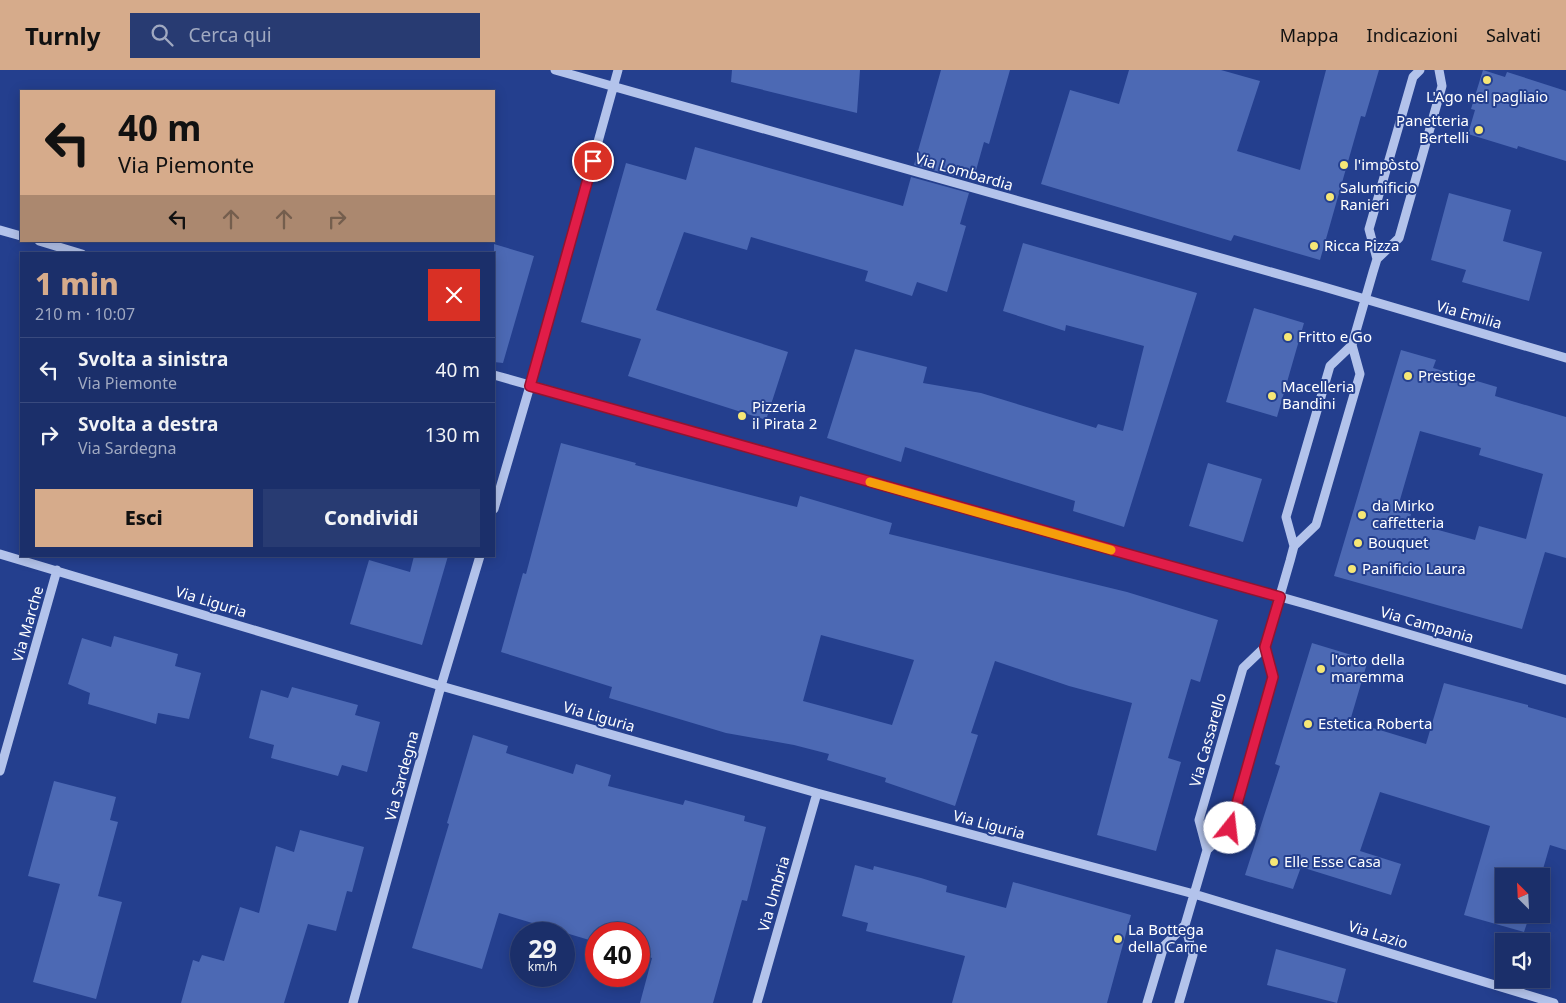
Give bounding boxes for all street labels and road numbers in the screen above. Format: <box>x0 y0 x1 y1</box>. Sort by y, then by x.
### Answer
street label: Via Lombardia <box>913 147 1016 195</box>
street label: Via Emilia <box>1434 295 1505 333</box>
street label: Via Liguria <box>173 581 250 621</box>
street label: Via Marche <box>7 583 47 664</box>
street label: Via Campania <box>1378 601 1476 647</box>
street label: Via Cassarello <box>1184 690 1230 789</box>
street label: Via Liguria <box>561 696 638 736</box>
street label: Via Sardegna <box>379 729 423 823</box>
street label: Via Liguria <box>951 805 1028 843</box>
street label: Via Umbria <box>753 854 793 934</box>
street label: Via Lazio <box>1346 915 1411 953</box>

